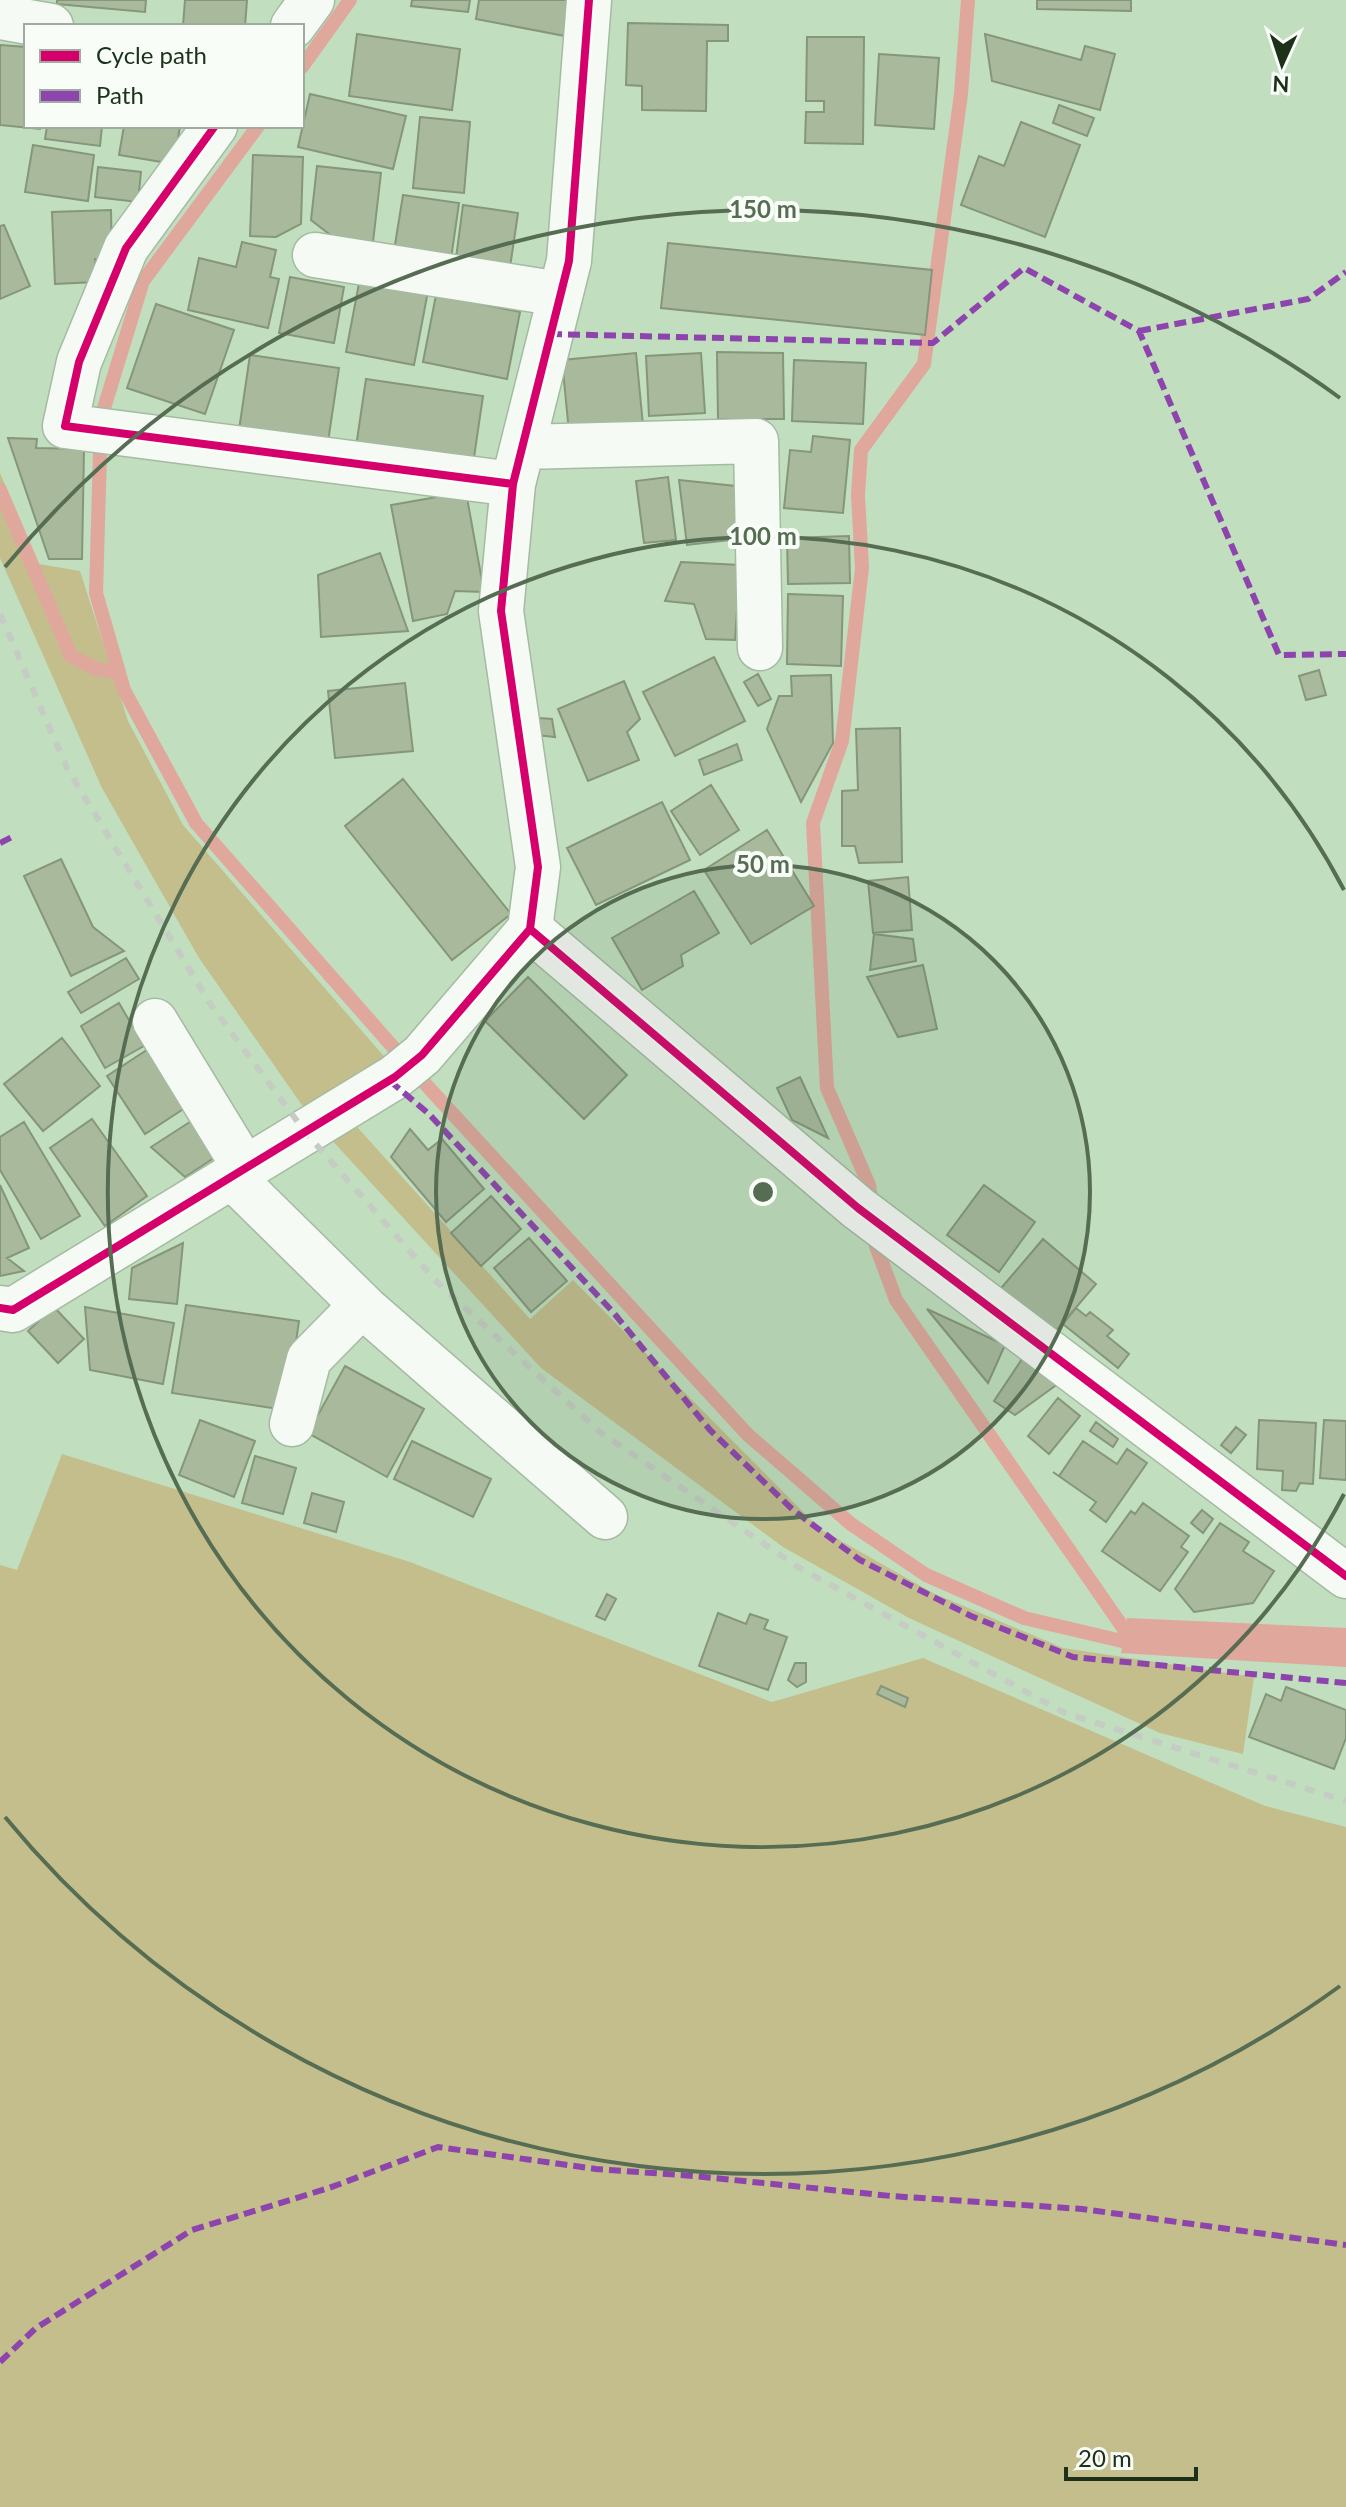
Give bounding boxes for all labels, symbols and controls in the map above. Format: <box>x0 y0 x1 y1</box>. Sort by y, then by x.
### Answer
legend <box>24 24 304 128</box>
north arrow <box>1242 24 1322 104</box>
text: Cycle path <box>96 40 207 69</box>
text: N <box>1272 71 1290 98</box>
text: Path <box>96 80 144 109</box>
text: 150 m <box>729 194 797 223</box>
text: 100 m <box>729 521 797 550</box>
text: 50 m <box>736 849 790 878</box>
centre of rings <box>749 1178 777 1206</box>
scale bar <box>1066 2431 1196 2481</box>
text: 20 m <box>1078 2443 1132 2472</box>

